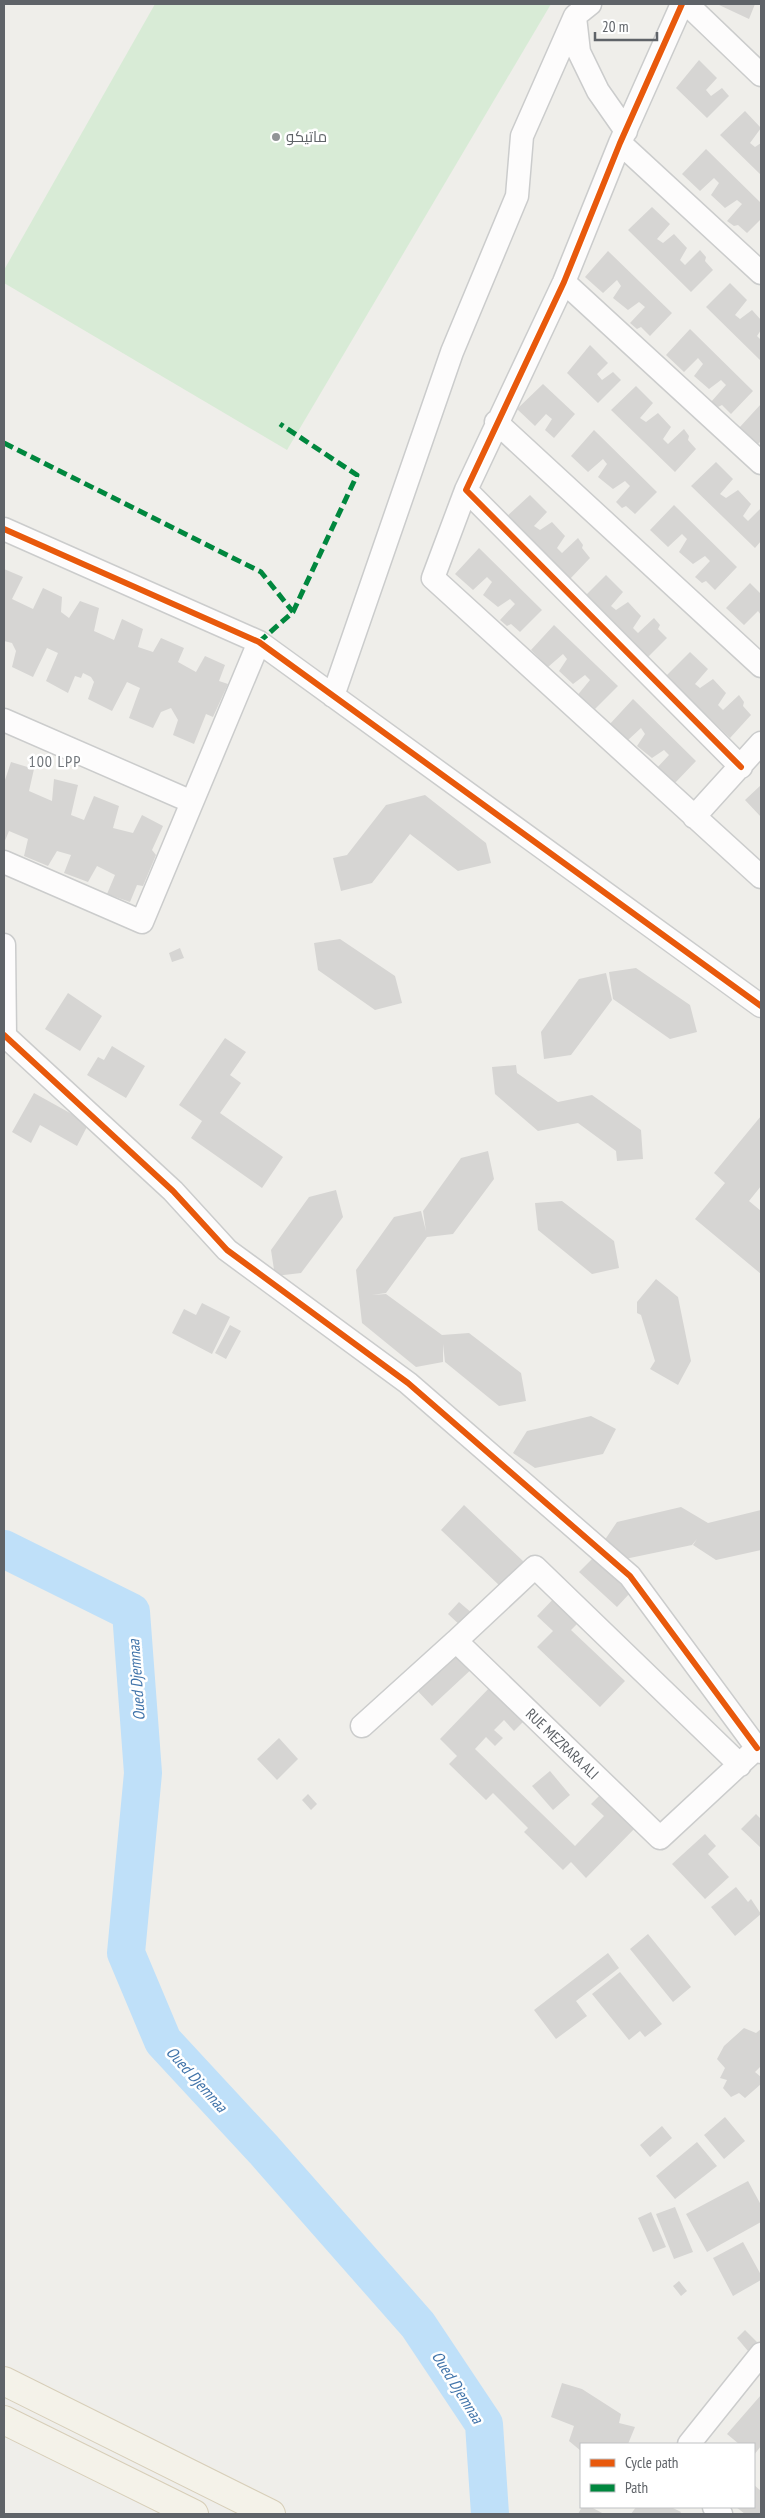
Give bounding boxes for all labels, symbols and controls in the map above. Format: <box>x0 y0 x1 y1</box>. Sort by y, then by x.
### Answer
scale bar <box>595 10 658 42</box>
text: 20 m <box>602 17 628 36</box>
place label: ماتيكو <box>286 127 327 146</box>
marker: ماتيكو <box>270 131 282 143</box>
district label: 100 LPP <box>28 751 82 771</box>
water label: Oued Djemnaa <box>123 1637 149 1721</box>
street label: RUE MEZRARA ALI <box>522 1704 603 1783</box>
water label: Oued Djemnaa <box>162 2042 233 2117</box>
water label: Oued Djemnaa <box>428 2347 489 2428</box>
legend <box>580 2443 755 2508</box>
text: Cycle path <box>625 2453 678 2472</box>
text: Path <box>625 2478 648 2497</box>

